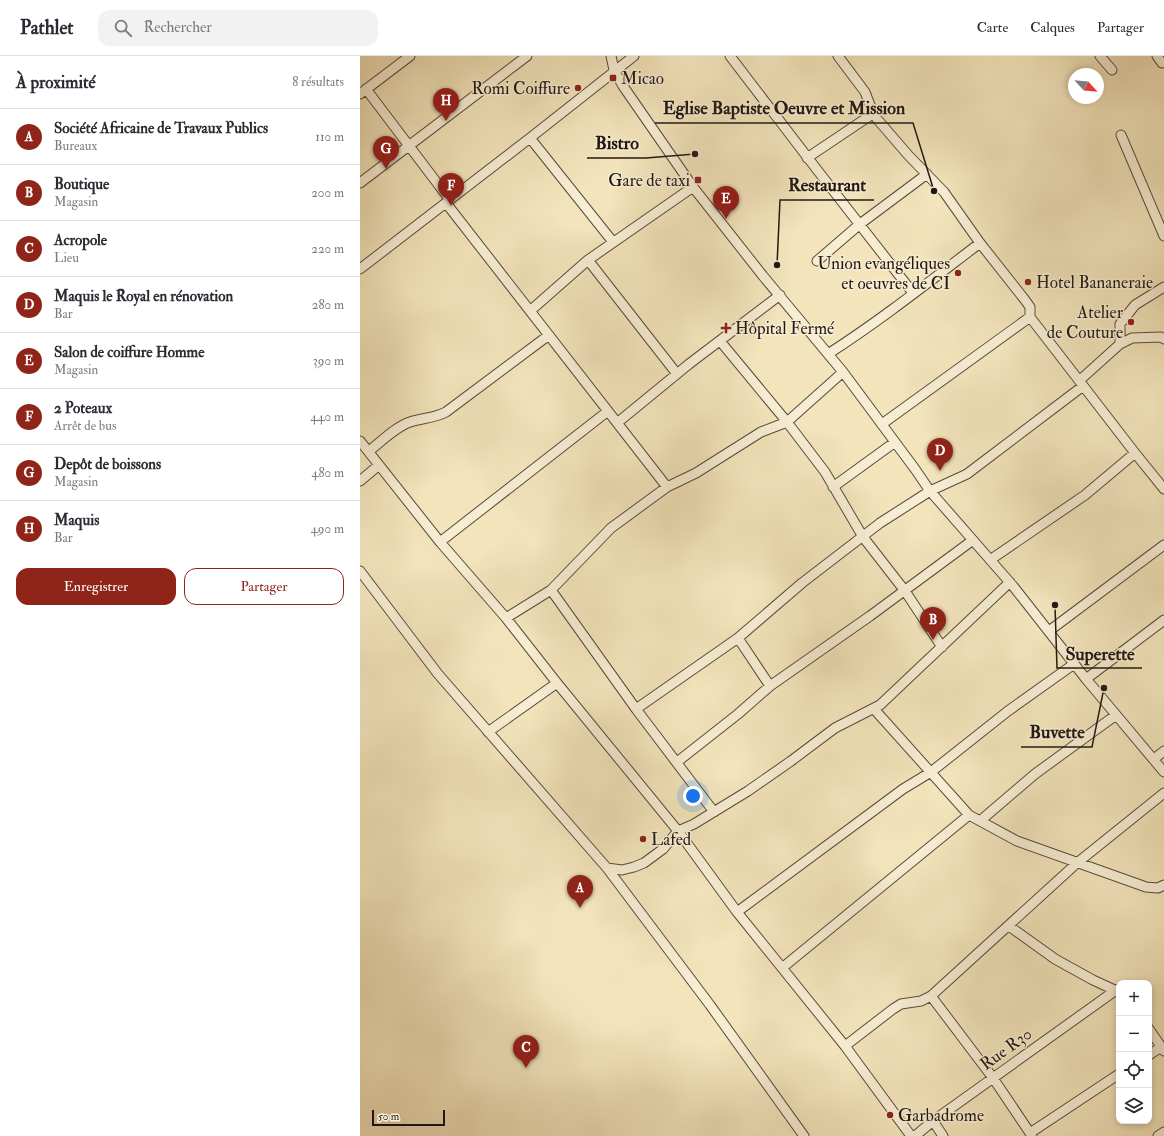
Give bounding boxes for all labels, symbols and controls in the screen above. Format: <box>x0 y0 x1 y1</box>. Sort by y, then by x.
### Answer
search box <box>98 10 378 46</box>
text: Pathlet <box>20 16 74 40</box>
icon: search <box>112 17 134 39</box>
text: Rechercher <box>144 18 212 37</box>
text: Carte <box>977 19 1008 36</box>
text: Calques <box>1030 19 1075 36</box>
text: Partager <box>1097 19 1144 36</box>
place label: Micao <box>621 68 664 89</box>
north arrow <box>1068 68 1104 104</box>
text: À proximité <box>16 72 96 93</box>
marker: Micao <box>608 73 618 83</box>
text: 8 résultats <box>292 74 344 90</box>
place label: Romi Coiffure <box>472 78 570 99</box>
marker: Romi Coiffure <box>573 83 583 93</box>
pin: H <box>433 88 459 121</box>
callout: Eglise Baptiste Oeuvre et Mission <box>655 93 913 123</box>
text: Eglise Baptiste Oeuvre et Mission <box>663 97 906 120</box>
text: Société Africaine de Travaux Publics <box>54 119 268 138</box>
callout: Bistro <box>587 128 646 158</box>
text: A <box>25 129 33 145</box>
text: 110 m <box>315 129 344 145</box>
text: Bistro <box>595 132 639 155</box>
pin: G <box>373 136 399 169</box>
text: Bureaux <box>54 138 97 154</box>
place label: Gare de taxi <box>608 170 690 191</box>
callout: Restaurant <box>780 170 874 200</box>
pin: F <box>438 173 464 206</box>
text: Restaurant <box>788 174 866 197</box>
text: Boutique <box>54 175 109 194</box>
marker: Gare de taxi <box>693 175 703 185</box>
text: B <box>25 185 33 201</box>
text: 200 m <box>311 185 344 201</box>
pin: E <box>713 186 739 219</box>
text: Magasin <box>54 194 98 210</box>
text: Acropole <box>54 231 107 250</box>
text: C <box>24 241 34 257</box>
text: 220 m <box>311 241 344 257</box>
text: Lieu <box>54 250 79 266</box>
place label: Union evangéliques et oeuvres de CI <box>817 253 950 294</box>
marker: Union evangéliques et oeuvres de CI <box>953 268 963 278</box>
place label: Hotel Bananeraie <box>1036 272 1153 293</box>
marker: Hotel Bananeraie <box>1023 277 1033 287</box>
text: Maquis le Royal en rénovation <box>54 287 233 306</box>
text: D <box>24 297 34 313</box>
text: 280 m <box>312 297 344 313</box>
place label: Atelier de Couture <box>1047 302 1124 343</box>
text: Bar <box>54 306 73 322</box>
marker: Atelier de Couture <box>1126 317 1136 327</box>
place label: Hôpital Fermé <box>735 318 835 340</box>
marker: Hôpital Fermé <box>720 322 732 334</box>
text: Salon de coiffure Homme <box>54 343 204 362</box>
text: E <box>24 353 34 369</box>
text: 390 m <box>313 353 344 369</box>
text: Magasin <box>54 362 98 378</box>
text: 2 Poteaux <box>54 399 112 418</box>
text: F <box>25 409 33 425</box>
text: 440 m <box>310 409 344 425</box>
text: Arrêt de bus <box>54 418 116 434</box>
pin: D <box>927 438 953 471</box>
text: Depôt de boissons <box>54 455 161 474</box>
text: G <box>24 465 34 481</box>
text: 480 m <box>311 465 344 481</box>
text: Magasin <box>54 474 98 490</box>
text: Maquis <box>54 511 99 530</box>
text: H <box>24 521 34 537</box>
text: 490 m <box>311 521 344 537</box>
text: Bar <box>54 530 73 546</box>
button: Enregistrer <box>16 568 176 605</box>
button: Partager <box>184 568 344 605</box>
pin: B <box>920 607 946 640</box>
callout: Superette <box>1057 638 1142 668</box>
text: Superette <box>1065 643 1135 666</box>
callout: Buvette <box>1021 717 1092 747</box>
text: Buvette <box>1029 721 1085 744</box>
your location <box>683 786 703 806</box>
place label: Lafed <box>651 829 692 850</box>
marker: Lafed <box>638 834 648 844</box>
pin: A <box>567 875 593 908</box>
map controls <box>1116 980 1152 1124</box>
button: + <box>1116 980 1152 1016</box>
button: − <box>1116 1016 1152 1052</box>
street label: Rue R30 <box>976 1023 1036 1075</box>
pin: C <box>513 1035 539 1068</box>
button: locate <box>1116 1052 1152 1088</box>
button: layers <box>1116 1088 1152 1124</box>
place label: Garbadrome <box>898 1105 984 1126</box>
scale bar <box>372 1108 445 1127</box>
text: 50 m <box>378 1110 399 1123</box>
marker: Garbadrome <box>885 1110 895 1120</box>

